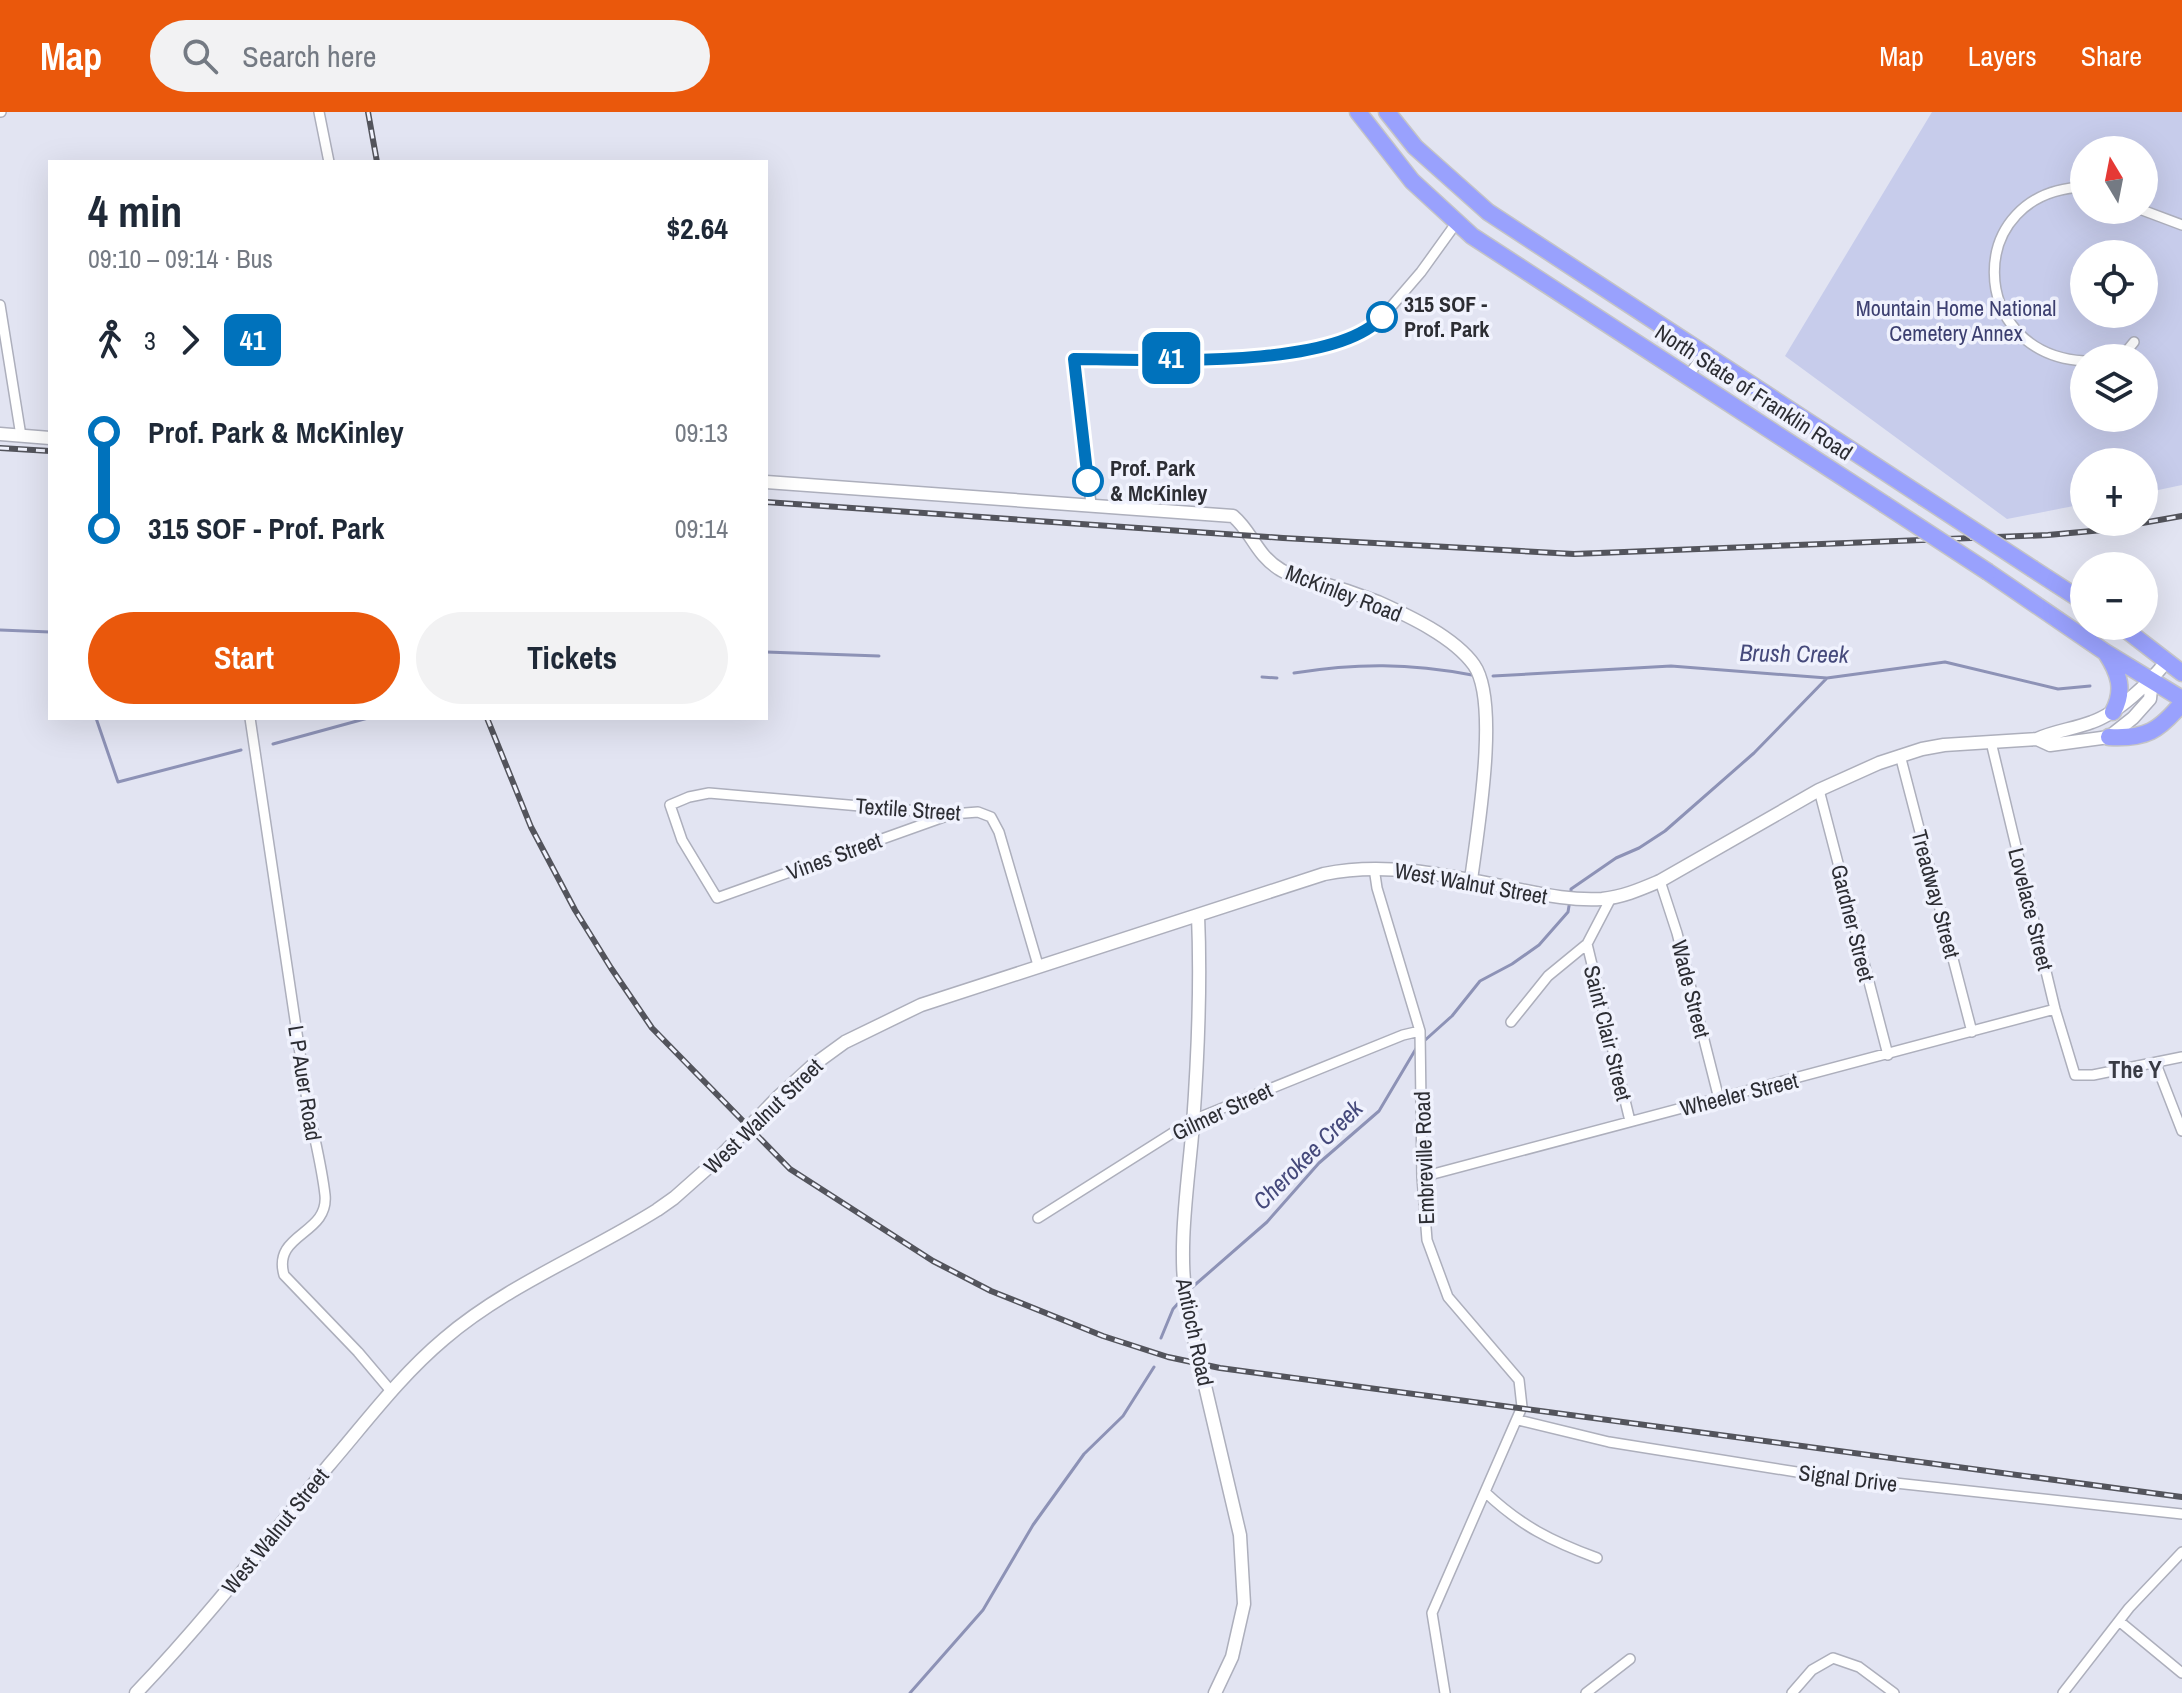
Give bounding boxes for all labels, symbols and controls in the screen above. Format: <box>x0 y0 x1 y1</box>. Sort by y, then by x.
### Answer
search box <box>150 20 710 92</box>
text: Map <box>40 31 102 82</box>
icon: search <box>178 34 222 78</box>
text: Search here <box>242 36 376 76</box>
text: Map <box>1879 37 1924 75</box>
text: Layers <box>1968 37 2037 75</box>
text: Share <box>2081 37 2142 75</box>
north arrow <box>2070 136 2158 224</box>
map controls <box>2070 136 2158 640</box>
text: 4 min <box>88 181 182 241</box>
text: $2.64 <box>666 208 728 248</box>
button: locate <box>2070 240 2158 328</box>
text: 09:10 – 09:14 · Bus <box>88 241 273 276</box>
place label: 315 SOF - Prof. Park <box>1404 289 1490 344</box>
park label: Mountain Home National Cemetery Annex <box>1856 293 2056 348</box>
marker: 315 SOF - Prof. Park <box>1367 302 1397 332</box>
street label: North State of Franklin Road <box>1650 317 1858 467</box>
icon: walk <box>88 318 132 362</box>
icon: forward <box>168 318 212 362</box>
text: 41 <box>240 321 265 359</box>
text: 3 <box>144 323 156 358</box>
line badge: 41 <box>1135 332 1207 384</box>
text: 41 <box>1158 339 1184 377</box>
button: layers <box>2070 344 2158 432</box>
text: Prof. Park & McKinley <box>148 412 404 452</box>
text: 09:13 <box>675 415 728 450</box>
button: + <box>2070 448 2158 536</box>
place label: Prof. Park & McKinley <box>1110 453 1207 508</box>
marker: Prof. Park & McKinley <box>1073 466 1103 496</box>
text: 315 SOF - Prof. Park <box>148 508 385 548</box>
text: 09:14 <box>675 511 728 546</box>
button: − <box>2070 552 2158 640</box>
street label: McKinley Road <box>1282 557 1406 629</box>
button: Start <box>88 612 400 704</box>
button: Tickets <box>416 612 728 704</box>
water label: Brush Creek <box>1739 636 1850 670</box>
street label: Textile Street <box>854 790 962 828</box>
street label: Vines Street <box>782 825 886 887</box>
street label: Treadway Street <box>1904 827 1968 961</box>
street label: Lovelace Street <box>2001 845 2061 973</box>
street label: West Walnut Street <box>1392 855 1550 911</box>
street label: Gardner Street <box>1824 861 1882 985</box>
street label: Wade Street <box>1664 937 1718 1041</box>
street label: Saint Clair Street <box>1577 962 1639 1104</box>
street label: L P Auer Road <box>281 1023 329 1143</box>
street label: West Walnut Street <box>697 1052 829 1180</box>
district label: The Y <box>2108 1053 2162 1085</box>
street label: Wheeler Street <box>1677 1065 1801 1123</box>
street label: Gilmer Street <box>1167 1075 1277 1147</box>
street label: Embreville Road <box>1407 1091 1441 1225</box>
water label: Cherokee Creek <box>1245 1092 1370 1216</box>
street label: Antioch Road <box>1169 1274 1221 1389</box>
street label: Signal Drive <box>1797 1457 1899 1499</box>
street label: West Walnut Street <box>215 1462 335 1600</box>

